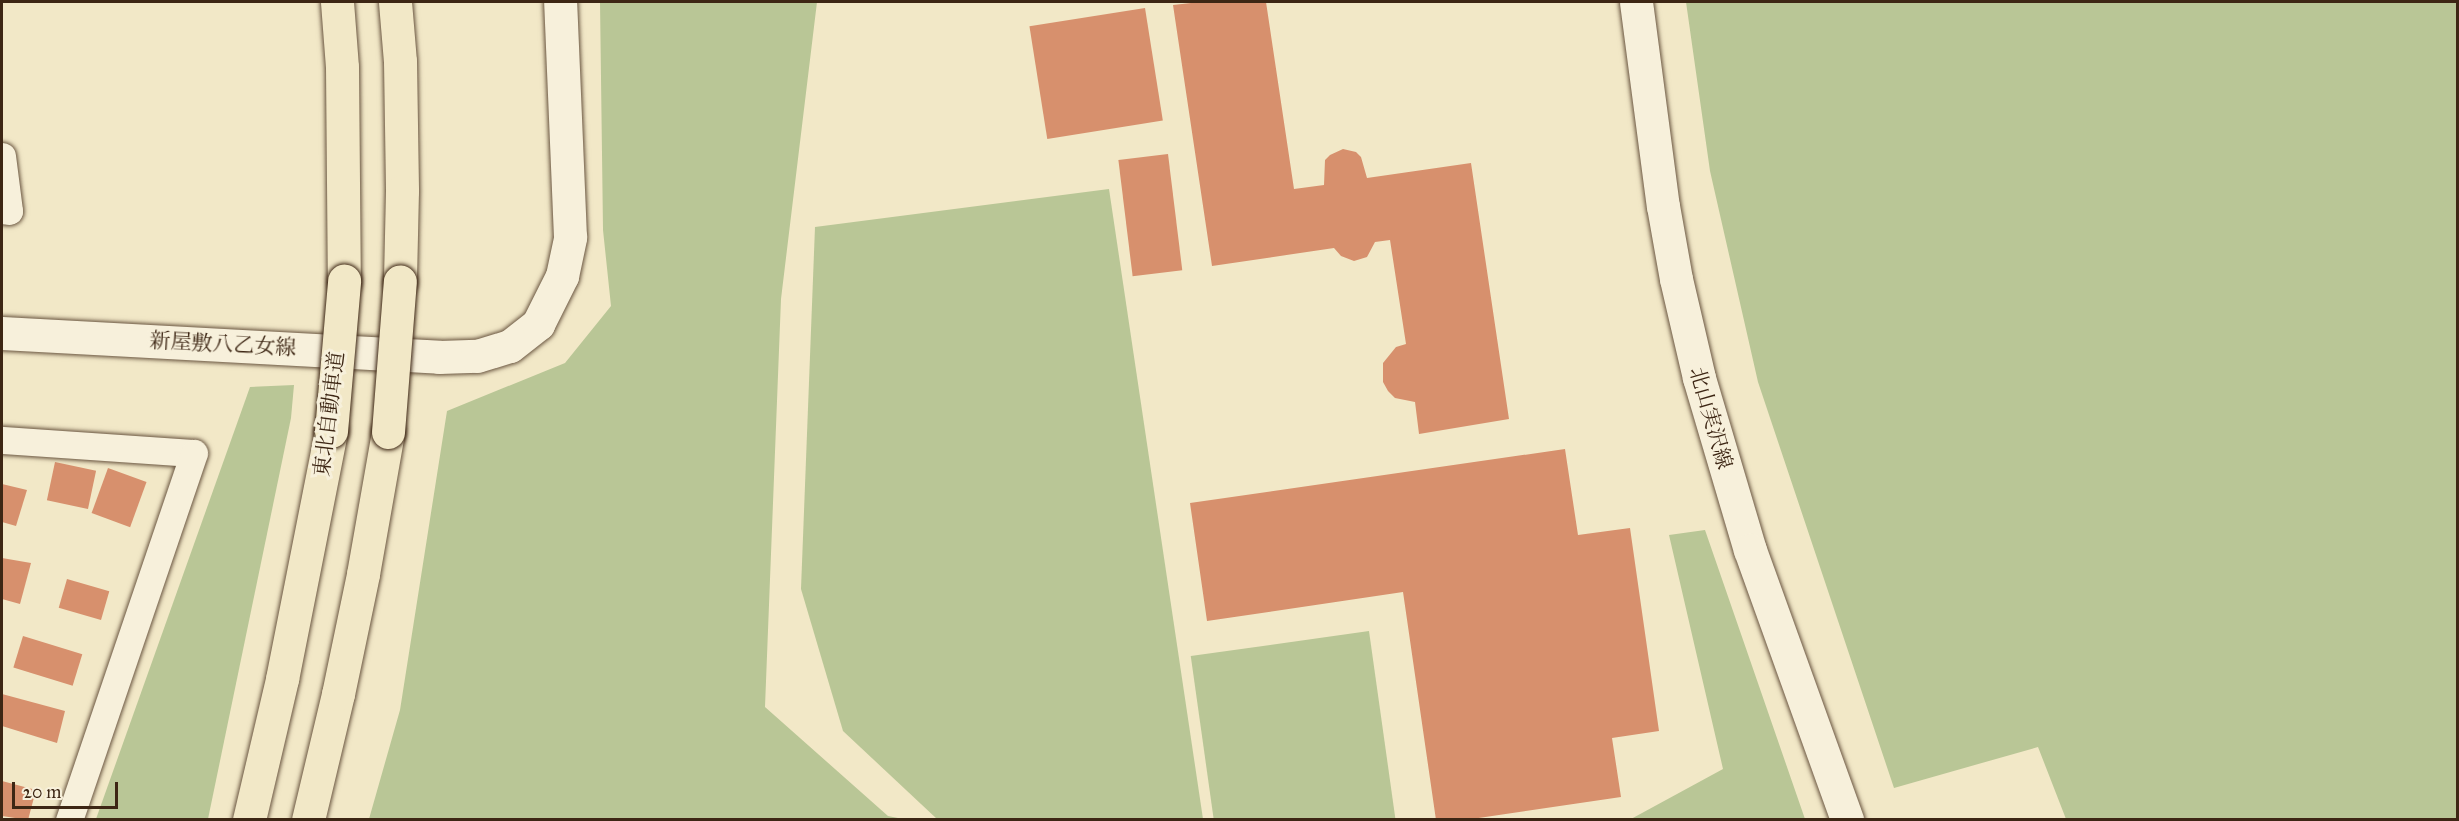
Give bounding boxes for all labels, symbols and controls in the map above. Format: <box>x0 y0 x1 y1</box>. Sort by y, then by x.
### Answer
street label: 新屋敷八乙女線 <box>149 328 297 360</box>
street label: 東北自動車道 <box>309 350 349 478</box>
street label: 北山実沢線 <box>1684 364 1738 472</box>
scale bar <box>15 770 122 808</box>
text: 20 m <box>23 781 61 803</box>

